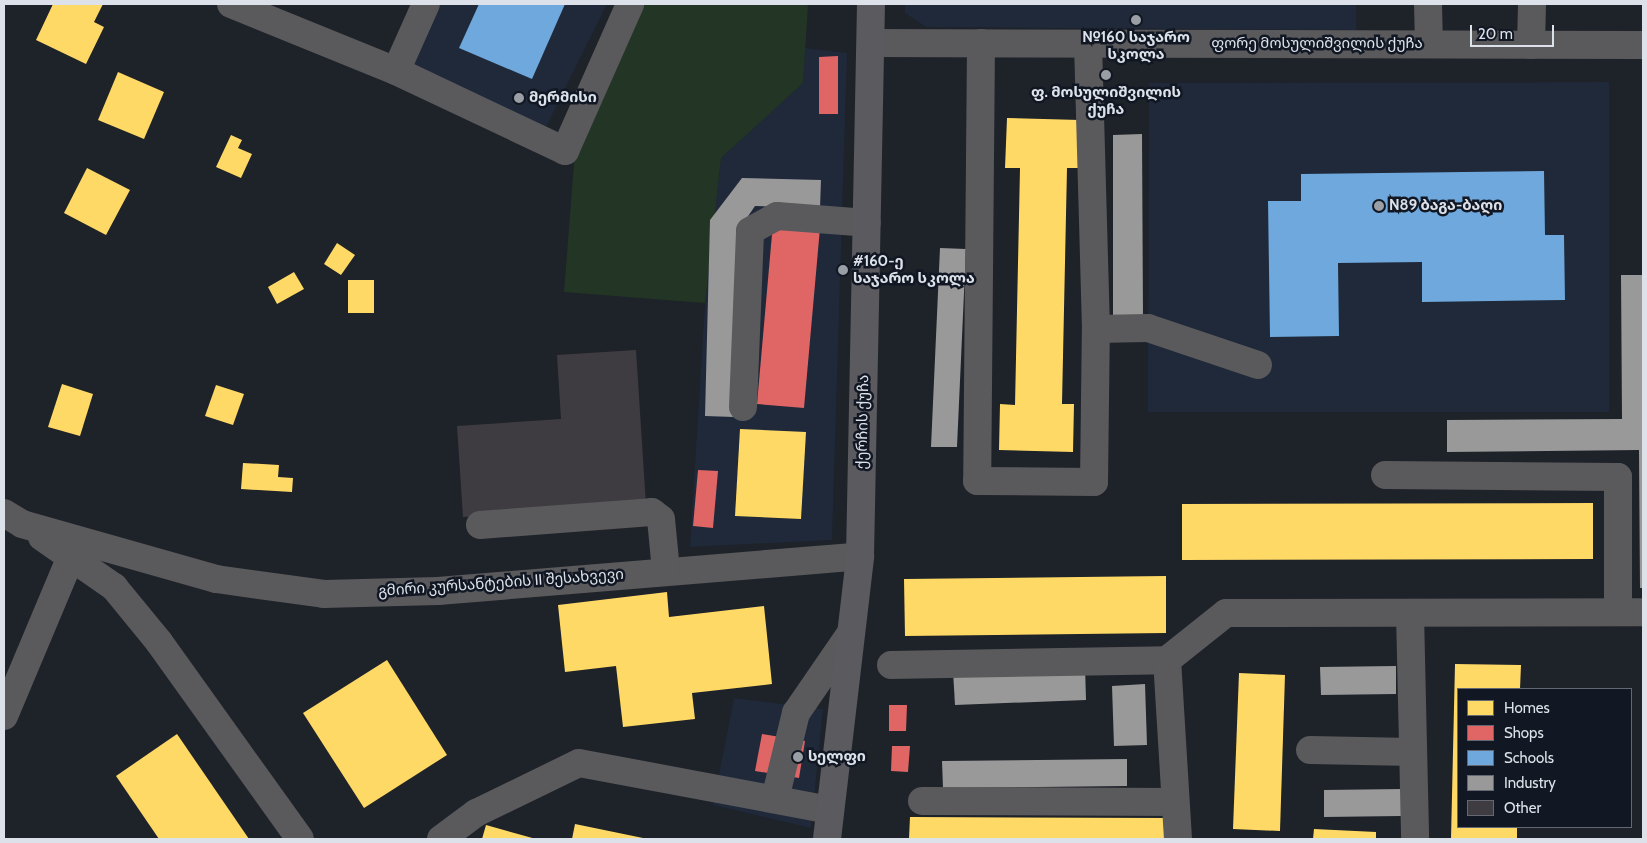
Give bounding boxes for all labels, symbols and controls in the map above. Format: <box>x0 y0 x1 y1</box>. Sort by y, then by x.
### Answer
marker: №160 საჯარო სკოლა <box>1130 14 1142 26</box>
scale bar <box>1472 15 1556 47</box>
text: 20 m <box>1478 25 1513 43</box>
place label: №160 საჯარო სკოლა <box>1082 28 1190 63</box>
street label: ფორე მოსულიშვილის ქუჩა <box>1211 35 1423 53</box>
marker: ფ. მოსულიშვილის ქუჩა <box>1100 69 1112 81</box>
place label: ფ. მოსულიშვილის ქუჩა <box>1031 83 1181 118</box>
place label: მერმისი <box>529 89 597 107</box>
marker: მერმისი <box>513 92 525 104</box>
place label: N89 ბაგა-ბაღი <box>1389 197 1502 215</box>
marker: N89 ბაგა-ბაღი <box>1373 200 1385 212</box>
place label: #160-ე საჯარო სკოლა <box>853 252 975 287</box>
marker: #160-ე საჯარო სკოლა <box>837 264 849 276</box>
street label: ქერჩის ქუჩა <box>853 375 873 469</box>
street label: გმირი კურსანტების II შესახვევი <box>378 565 624 601</box>
legend <box>1457 688 1632 828</box>
text: Homes <box>1504 699 1550 717</box>
text: Shops <box>1504 724 1544 742</box>
place label: სელფი <box>808 748 866 766</box>
text: Schools <box>1504 749 1554 767</box>
marker: სელფი <box>792 751 804 763</box>
text: Industry <box>1504 774 1556 792</box>
text: Other <box>1504 799 1541 817</box>

